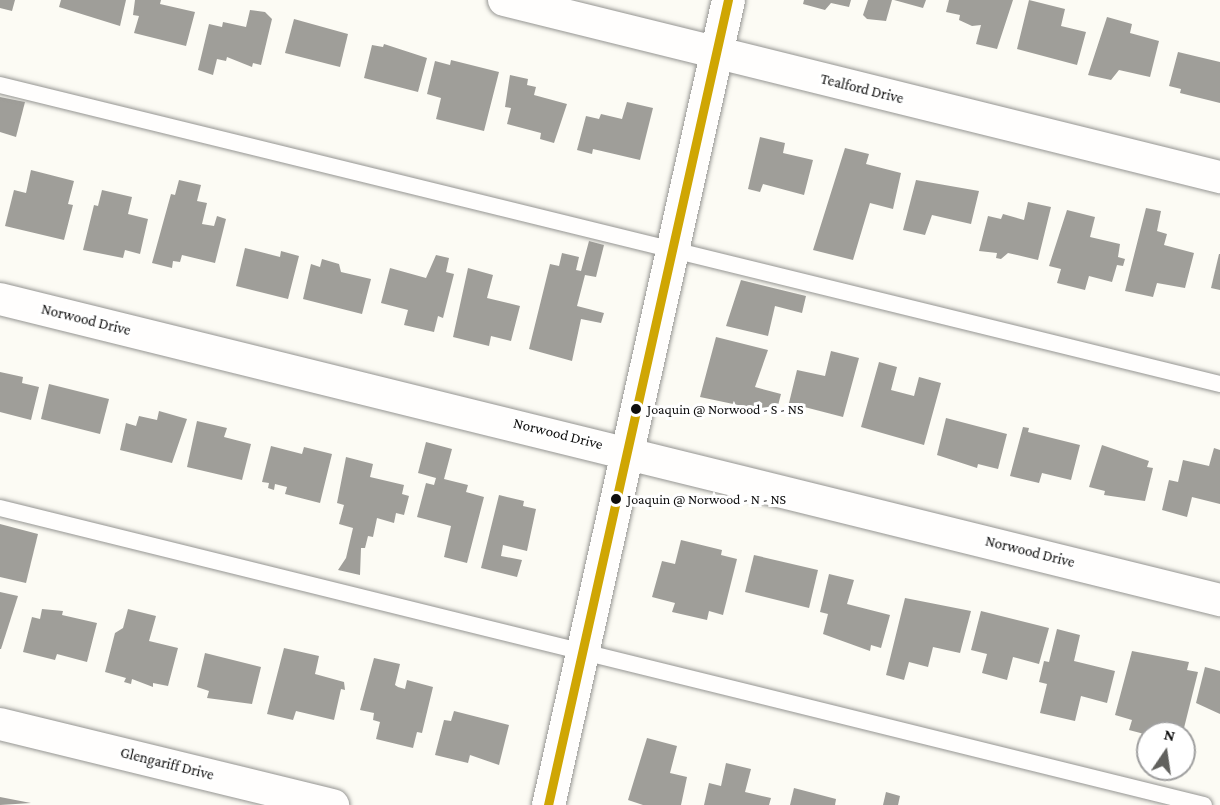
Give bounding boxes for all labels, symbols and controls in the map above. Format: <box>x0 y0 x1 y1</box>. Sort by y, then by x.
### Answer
street label: Tealford Drive <box>818 70 906 108</box>
street label: Norwood Drive <box>39 300 133 340</box>
place label: Joaquin @ Norwood - S - NS <box>647 401 803 417</box>
marker: Joaquin @ Norwood - S - NS <box>630 403 642 415</box>
street label: Norwood Drive <box>511 414 605 454</box>
place label: Joaquin @ Norwood - N - NS <box>627 491 786 507</box>
marker: Joaquin @ Norwood - N - NS <box>610 493 622 505</box>
street label: Norwood Drive <box>983 532 1077 572</box>
north arrow <box>1136 721 1196 781</box>
text: N <box>1162 725 1177 744</box>
street label: Glengariff Drive <box>118 744 216 784</box>

